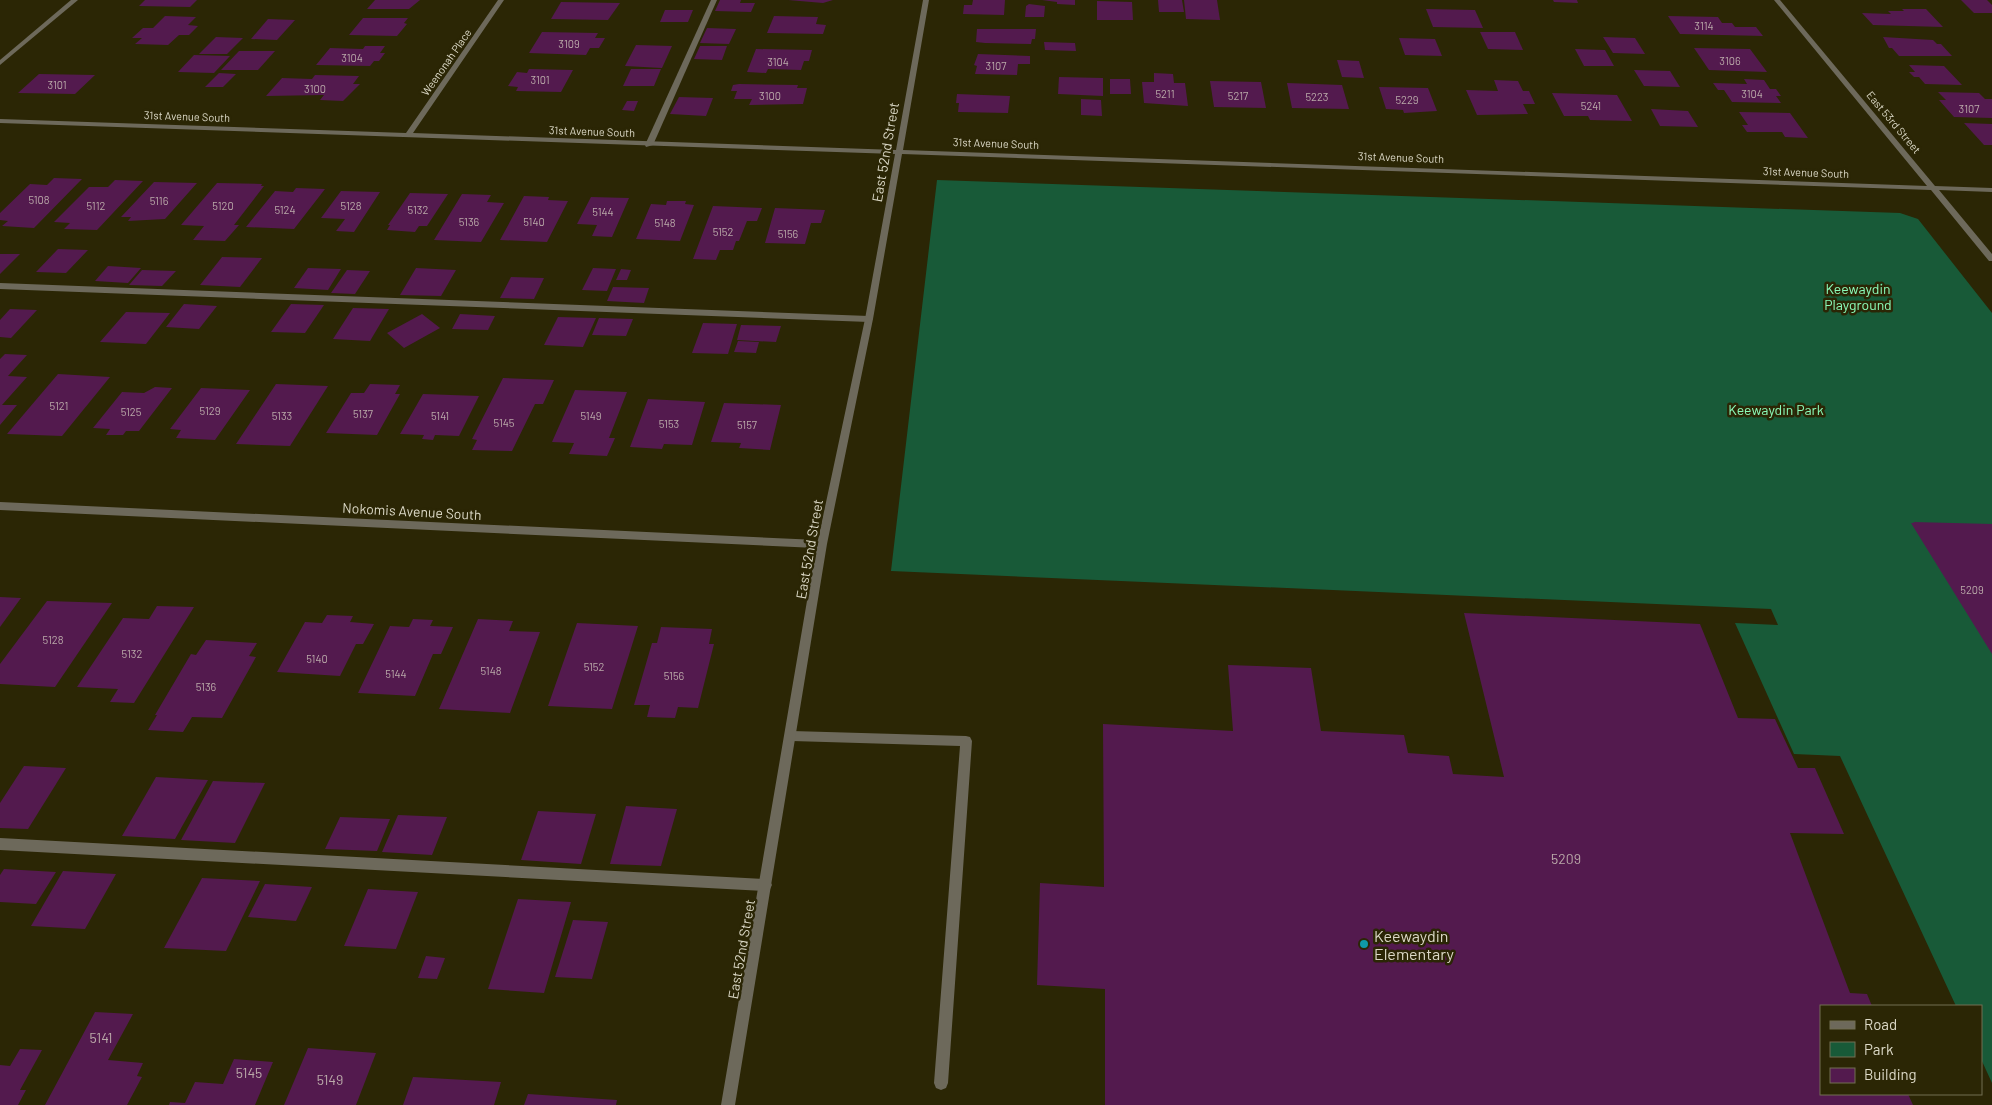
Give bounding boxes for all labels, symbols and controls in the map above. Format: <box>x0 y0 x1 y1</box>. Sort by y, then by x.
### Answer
house number: 3114 <box>1694 19 1714 32</box>
street label: Weenonah Place <box>418 26 474 98</box>
house number: 3109 <box>558 37 580 50</box>
house number: 3104 <box>341 51 363 64</box>
house number: 3106 <box>1719 54 1741 67</box>
house number: 3104 <box>767 55 789 68</box>
house number: 3107 <box>986 59 1006 72</box>
house number: 3101 <box>530 73 550 86</box>
house number: 3101 <box>47 78 67 91</box>
house number: 3100 <box>304 82 326 95</box>
house number: 5211 <box>1155 87 1175 100</box>
house number: 3104 <box>1741 87 1763 100</box>
street label: East 53rd Street <box>1864 88 1924 156</box>
house number: 3100 <box>759 89 781 102</box>
house number: 5217 <box>1228 89 1248 102</box>
house number: 5223 <box>1305 90 1329 103</box>
house number: 5229 <box>1395 93 1419 106</box>
house number: 5241 <box>1581 99 1601 112</box>
street label: East 52nd Street <box>868 101 902 203</box>
house number: 3107 <box>1959 102 1979 115</box>
street label: 31st Avenue South <box>144 108 230 124</box>
street label: 31st Avenue South <box>549 123 635 139</box>
street label: 31st Avenue South <box>953 135 1039 151</box>
street label: 31st Avenue South <box>1358 149 1444 165</box>
street label: 31st Avenue South <box>1763 164 1849 180</box>
house number: 5108 <box>28 193 50 206</box>
house number: 5116 <box>150 194 169 207</box>
house number: 5112 <box>87 199 106 212</box>
house number: 5120 <box>212 199 234 212</box>
house number: 5128 <box>341 199 362 212</box>
house number: 5124 <box>274 203 296 216</box>
house number: 5132 <box>408 203 428 216</box>
house number: 5144 <box>592 205 614 218</box>
house number: 5136 <box>459 215 480 228</box>
house number: 5140 <box>523 215 545 228</box>
house number: 5148 <box>655 216 676 229</box>
house number: 5152 <box>713 225 733 238</box>
house number: 5156 <box>778 227 799 240</box>
park label: Keewaydin Playground <box>1824 280 1892 313</box>
house number: 5121 <box>50 399 68 412</box>
park label: Keewaydin Park <box>1728 401 1824 418</box>
house number: 5129 <box>200 404 221 417</box>
house number: 5125 <box>121 405 142 418</box>
house number: 5137 <box>353 407 373 420</box>
house number: 5133 <box>272 409 292 422</box>
house number: 5141 <box>431 409 449 422</box>
house number: 5149 <box>581 409 602 422</box>
house number: 5145 <box>494 416 515 429</box>
house number: 5153 <box>659 417 679 430</box>
house number: 5157 <box>737 418 757 431</box>
street label: East 52nd Street <box>792 498 826 600</box>
street label: Nokomis Avenue South <box>342 499 482 523</box>
house number: 5209 <box>1960 583 1984 596</box>
house number: 5128 <box>43 633 64 646</box>
house number: 5132 <box>122 647 142 660</box>
house number: 5140 <box>306 652 328 665</box>
house number: 5152 <box>584 660 604 673</box>
house number: 5148 <box>481 664 502 677</box>
house number: 5144 <box>385 667 407 680</box>
house number: 5156 <box>664 669 685 682</box>
house number: 5136 <box>196 680 217 693</box>
house number: 5209 <box>1551 850 1581 867</box>
street label: East 52nd Street <box>724 898 758 1000</box>
place label: Keewaydin Elementary <box>1374 926 1454 963</box>
marker: Keewaydin Elementary <box>1358 938 1370 950</box>
legend <box>1820 1005 1982 1095</box>
text: Road <box>1864 1015 1897 1033</box>
house number: 5141 <box>89 1029 113 1046</box>
text: Park <box>1864 1040 1894 1058</box>
house number: 5145 <box>236 1064 262 1081</box>
text: Building <box>1864 1065 1917 1083</box>
house number: 5149 <box>317 1071 343 1088</box>

